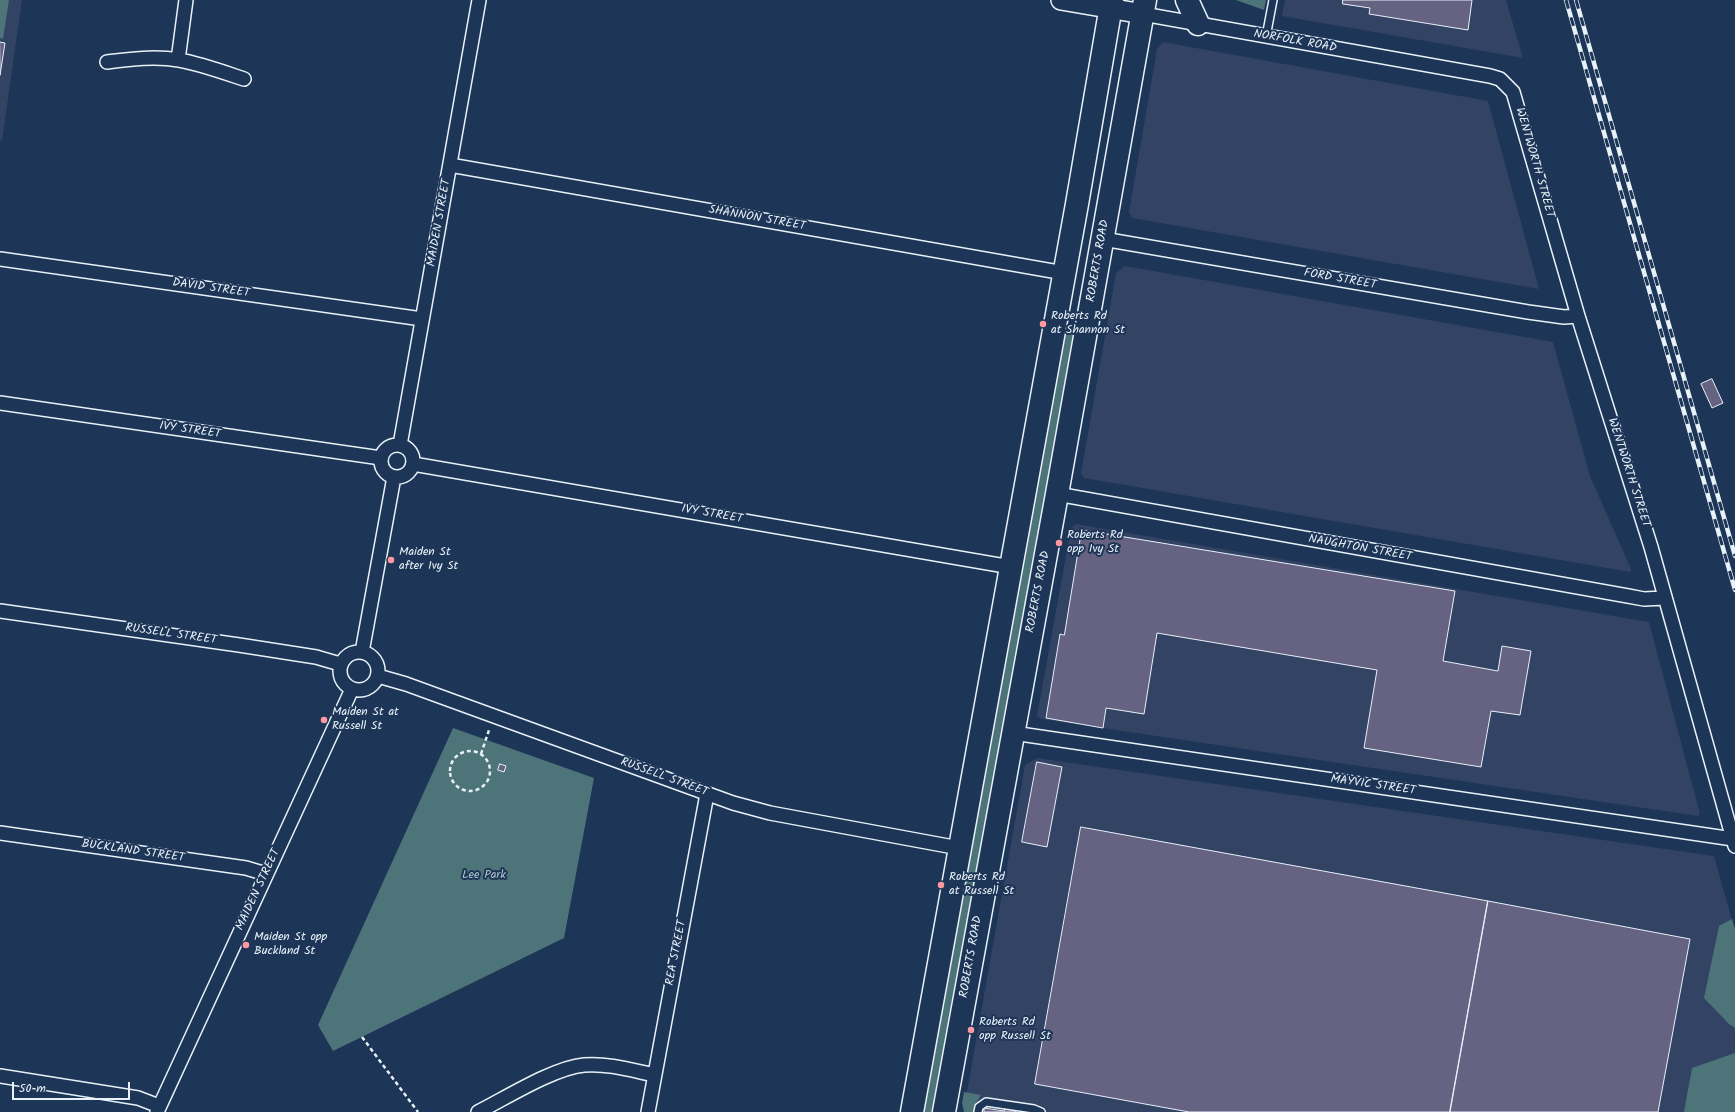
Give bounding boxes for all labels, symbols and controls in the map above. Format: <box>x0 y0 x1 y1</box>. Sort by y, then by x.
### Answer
street label: NORFOLK ROAD <box>1252 28 1338 56</box>
street label: WENTWORTH STREET <box>1511 106 1557 220</box>
street label: MAIDEN STREET <box>425 178 455 268</box>
street label: SHANNON STREET <box>707 203 807 235</box>
street label: ROBERTS ROAD <box>1085 219 1113 303</box>
street label: FORD STREET <box>1303 267 1377 293</box>
street label: DAVID STREET <box>171 276 251 302</box>
place label: Roberts Rd at Shannon St <box>1051 310 1125 338</box>
marker: Roberts Rd at Shannon St <box>1038 319 1048 329</box>
street label: WENTWORTH STREET <box>1604 416 1652 530</box>
street label: IVY STREET <box>158 420 222 442</box>
street label: IVY STREET <box>680 503 744 527</box>
place label: Roberts Rd opp Ivy St <box>1067 529 1123 557</box>
street label: NAUGHTON STREET <box>1307 533 1413 565</box>
marker: Roberts Rd opp Ivy St <box>1054 538 1064 548</box>
place label: Maiden St after Ivy St <box>399 546 458 574</box>
street label: ROBERTS ROAD <box>1024 550 1054 634</box>
marker: Maiden St after Ivy St <box>386 555 396 565</box>
street label: RUSSELL STREET <box>124 621 218 649</box>
place label: Maiden St at Russell St <box>332 706 399 734</box>
marker: Maiden St at Russell St <box>319 715 329 725</box>
street label: RUSSELL STREET <box>618 755 710 801</box>
street label: MAYVIC STREET <box>1329 773 1417 799</box>
street label: BUCKLAND STREET <box>81 838 185 866</box>
street label: MAIDEN STREET <box>234 847 284 933</box>
park label: Lee Park <box>462 869 506 883</box>
place label: Roberts Rd at Russell St <box>949 871 1014 899</box>
marker: Roberts Rd at Russell St <box>936 880 946 890</box>
street label: ROBERTS ROAD <box>958 915 986 999</box>
street label: REA STREET <box>664 919 690 987</box>
place label: Maiden St opp Buckland St <box>254 931 327 959</box>
marker: Maiden St opp Buckland St <box>241 940 251 950</box>
place label: Roberts Rd opp Russell St <box>979 1016 1051 1044</box>
marker: Roberts Rd opp Russell St <box>966 1025 976 1035</box>
scale bar <box>14 1074 132 1100</box>
text: 50 m <box>19 1079 46 1098</box>

